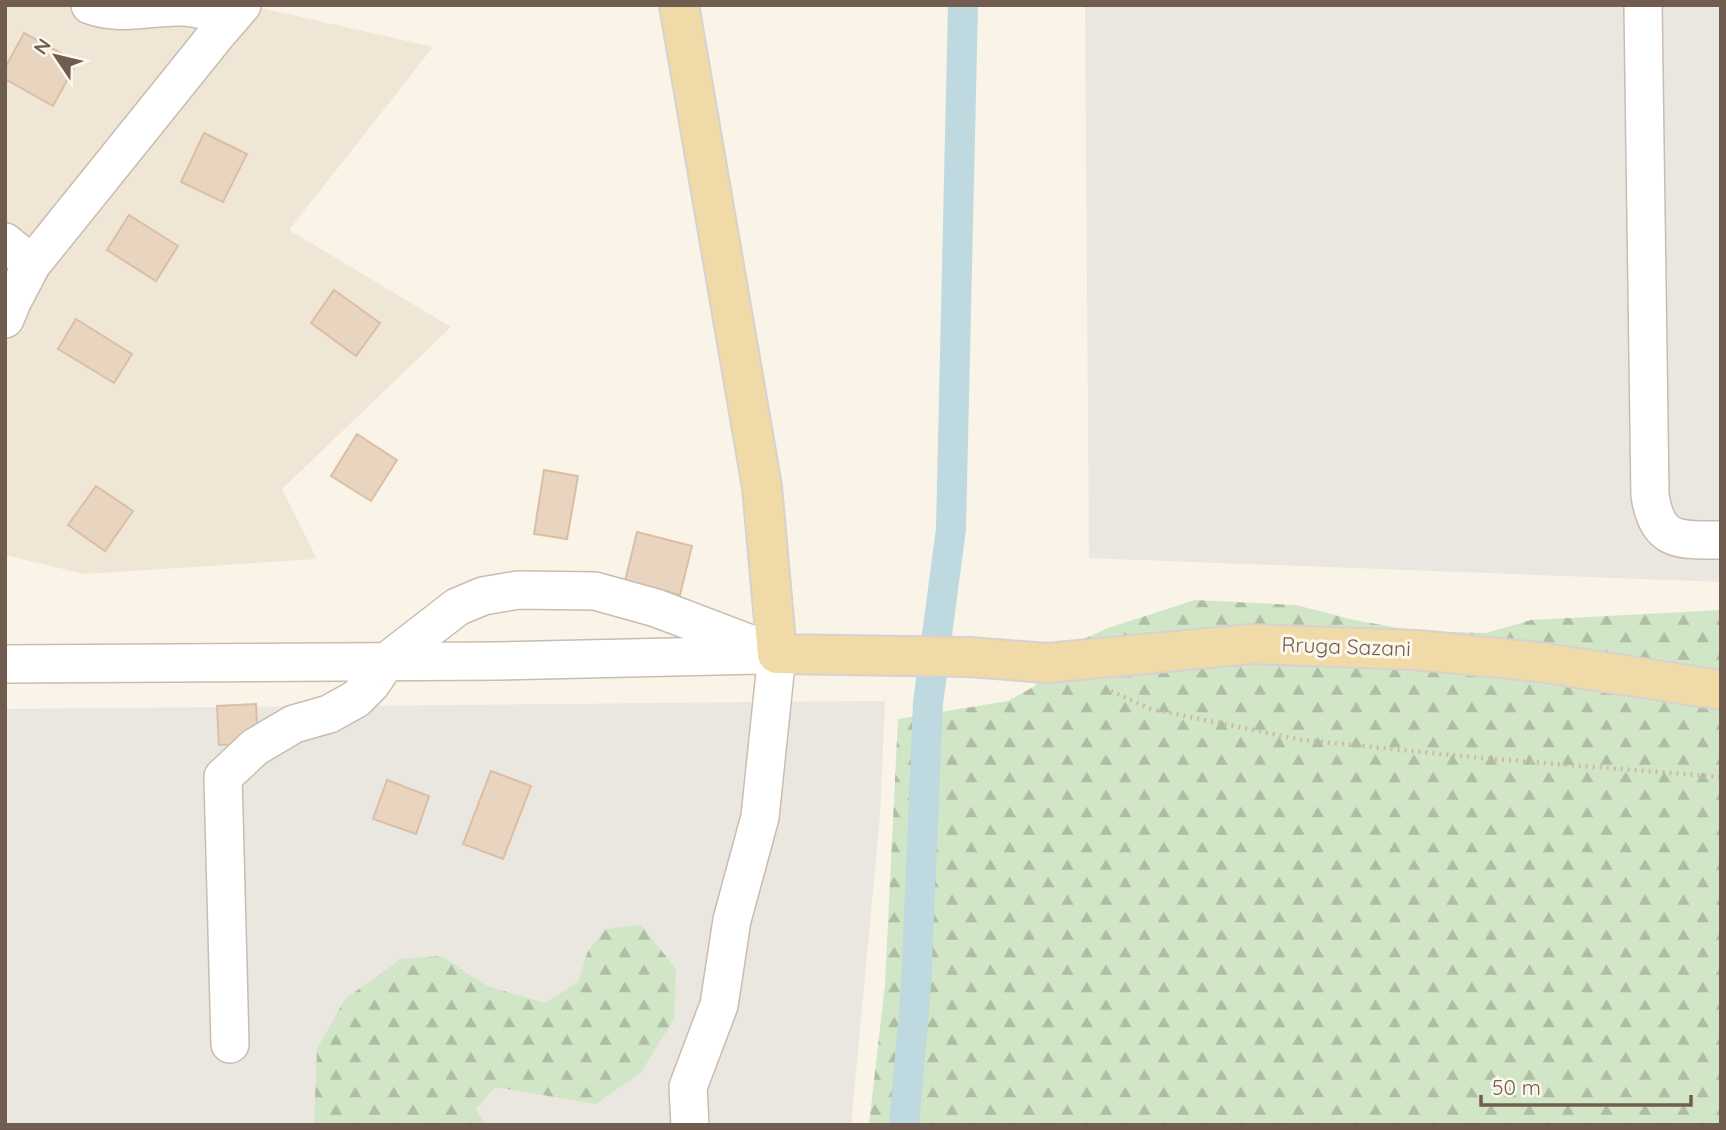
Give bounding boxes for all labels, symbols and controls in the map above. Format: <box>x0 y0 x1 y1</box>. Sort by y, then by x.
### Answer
north arrow <box>21 21 91 91</box>
text: N <box>28 34 56 59</box>
street label: Rruga Sazani <box>1281 631 1411 661</box>
scale bar <box>1481 1064 1691 1108</box>
text: 50 m <box>1492 1074 1541 1100</box>

